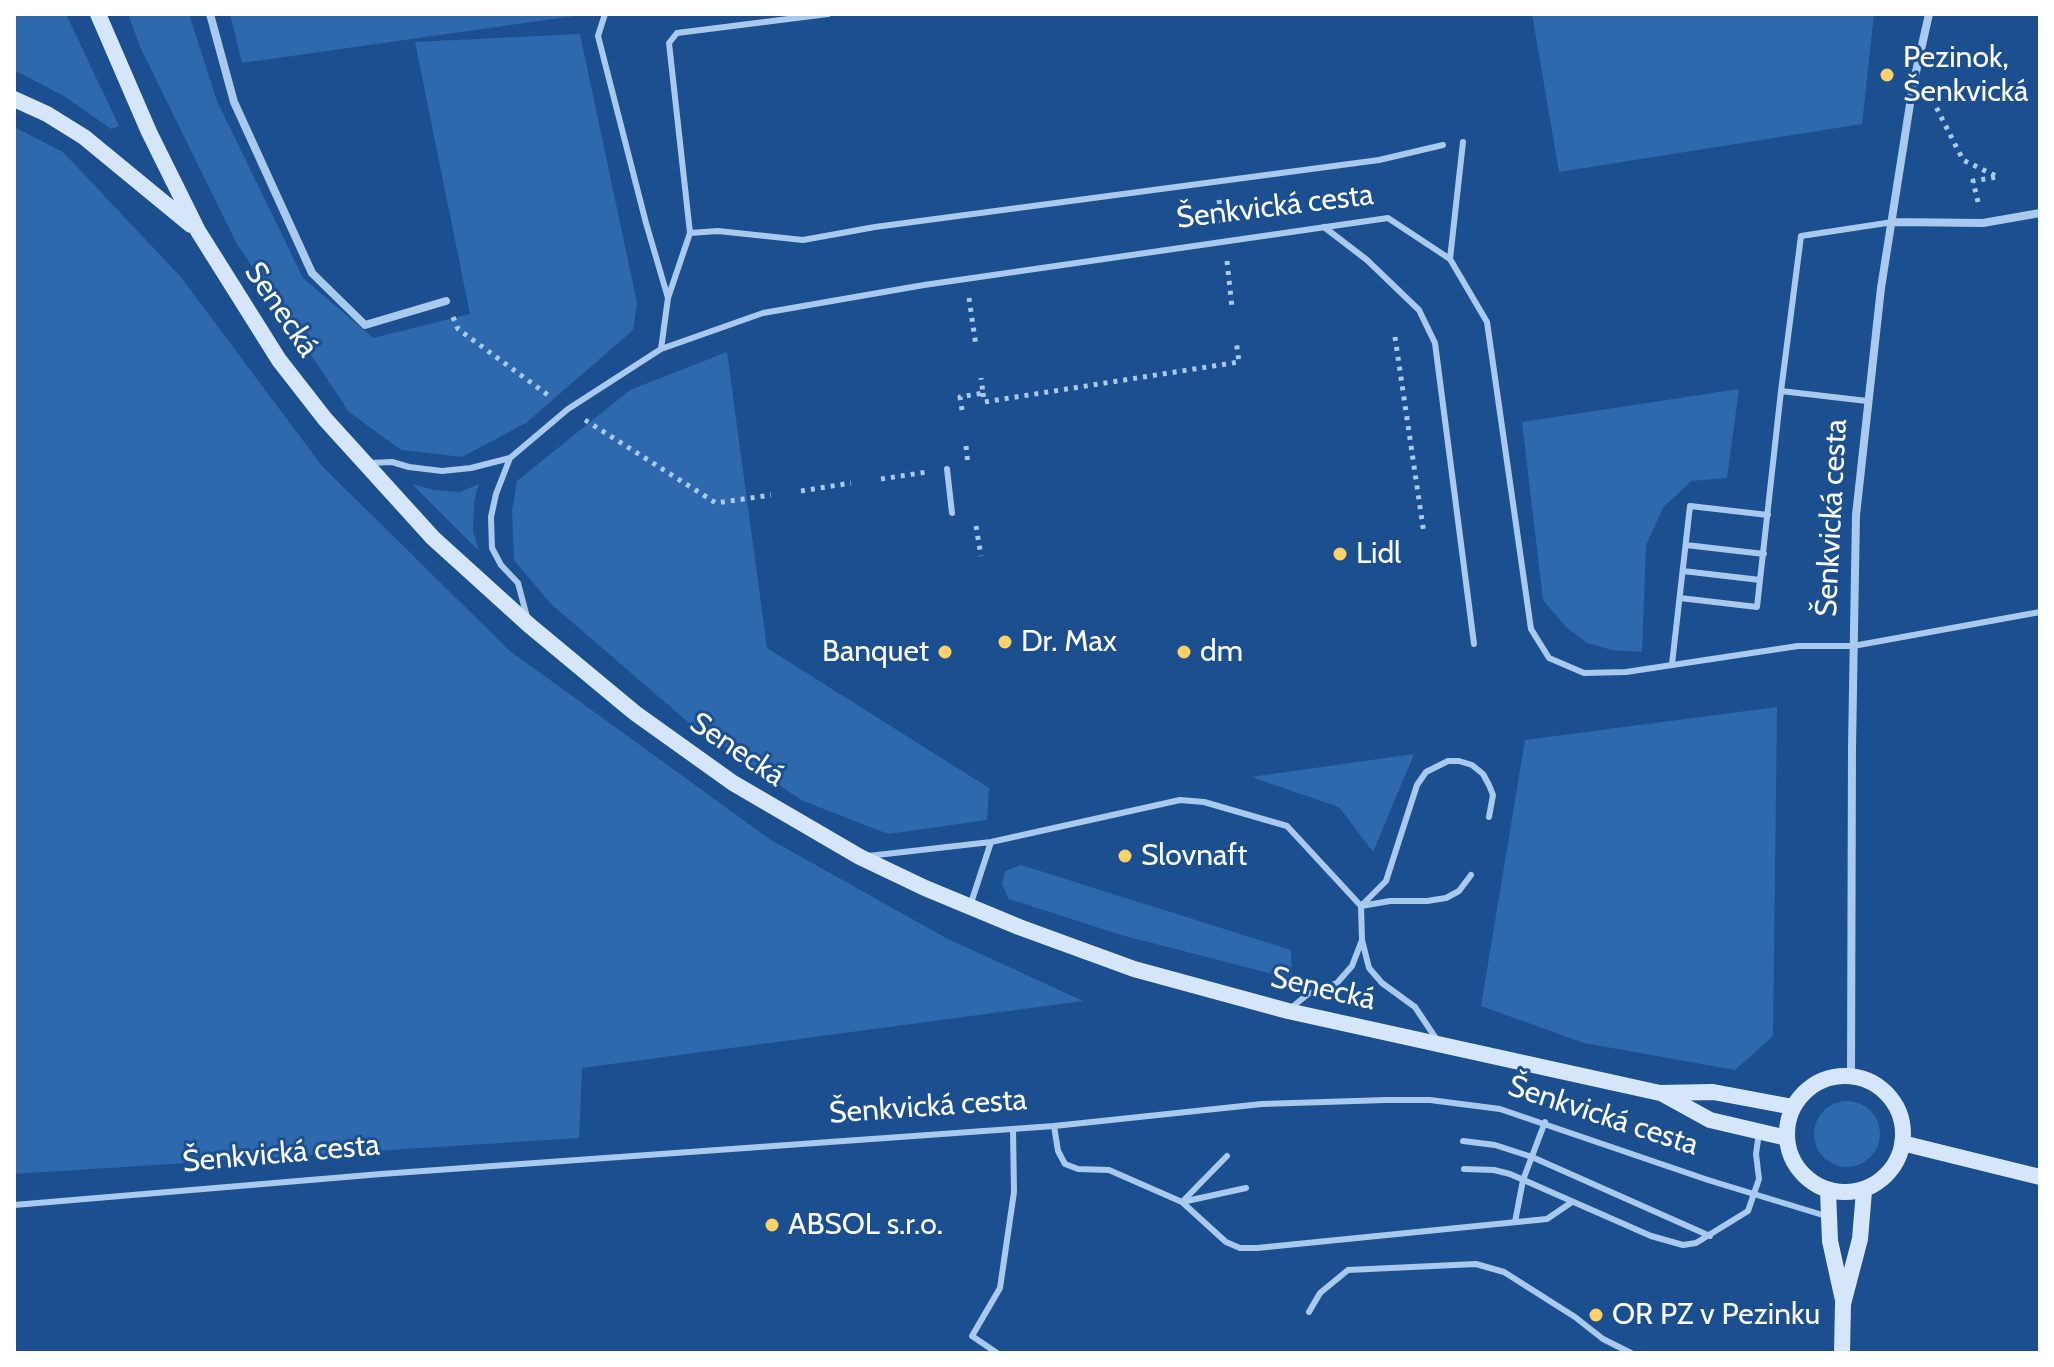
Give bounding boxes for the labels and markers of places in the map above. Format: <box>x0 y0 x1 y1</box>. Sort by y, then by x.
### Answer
place label: Pezinok, Šenkvická <box>1903 40 2029 110</box>
marker: Pezinok, Šenkvická <box>1878 66 1896 84</box>
place label: Lidl <box>1356 536 1401 572</box>
marker: Lidl <box>1331 545 1349 563</box>
place label: Dr. Max <box>1021 624 1117 660</box>
marker: Dr. Max <box>996 633 1014 651</box>
place label: Banquet <box>822 634 929 670</box>
place label: dm <box>1200 634 1243 670</box>
marker: Banquet <box>936 643 954 661</box>
marker: dm <box>1175 643 1193 661</box>
place label: Slovnaft <box>1141 838 1247 874</box>
marker: Slovnaft <box>1116 847 1134 865</box>
place label: ABSOL s.r.o. <box>788 1207 943 1243</box>
marker: ABSOL s.r.o. <box>763 1216 781 1234</box>
place label: OR PZ v Pezinku <box>1612 1297 1820 1333</box>
marker: OR PZ v Pezinku <box>1587 1306 1605 1324</box>

